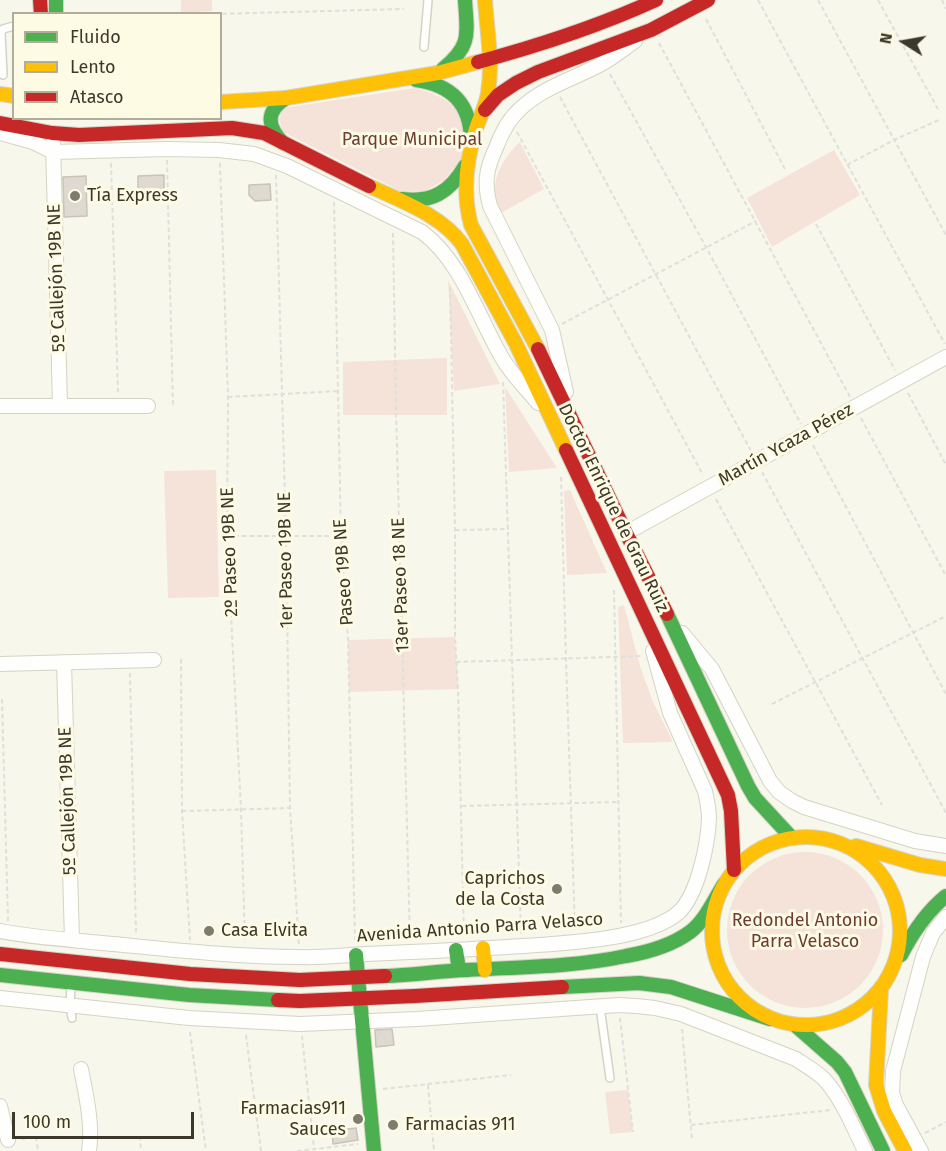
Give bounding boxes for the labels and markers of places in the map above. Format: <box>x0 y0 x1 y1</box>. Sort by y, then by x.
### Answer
place label: Tía Express <box>87 185 178 207</box>
marker: Tía Express <box>68 189 82 203</box>
place label: Caprichos de la Costa <box>455 868 545 910</box>
marker: Caprichos de la Costa <box>550 882 564 896</box>
place label: Casa Elvita <box>221 920 308 942</box>
marker: Casa Elvita <box>202 924 216 938</box>
place label: Farmacias911 Sauces <box>240 1098 346 1140</box>
marker: Farmacias911 Sauces <box>351 1112 365 1126</box>
place label: Farmacias 911 <box>405 1114 516 1136</box>
marker: Farmacias 911 <box>386 1118 400 1132</box>

